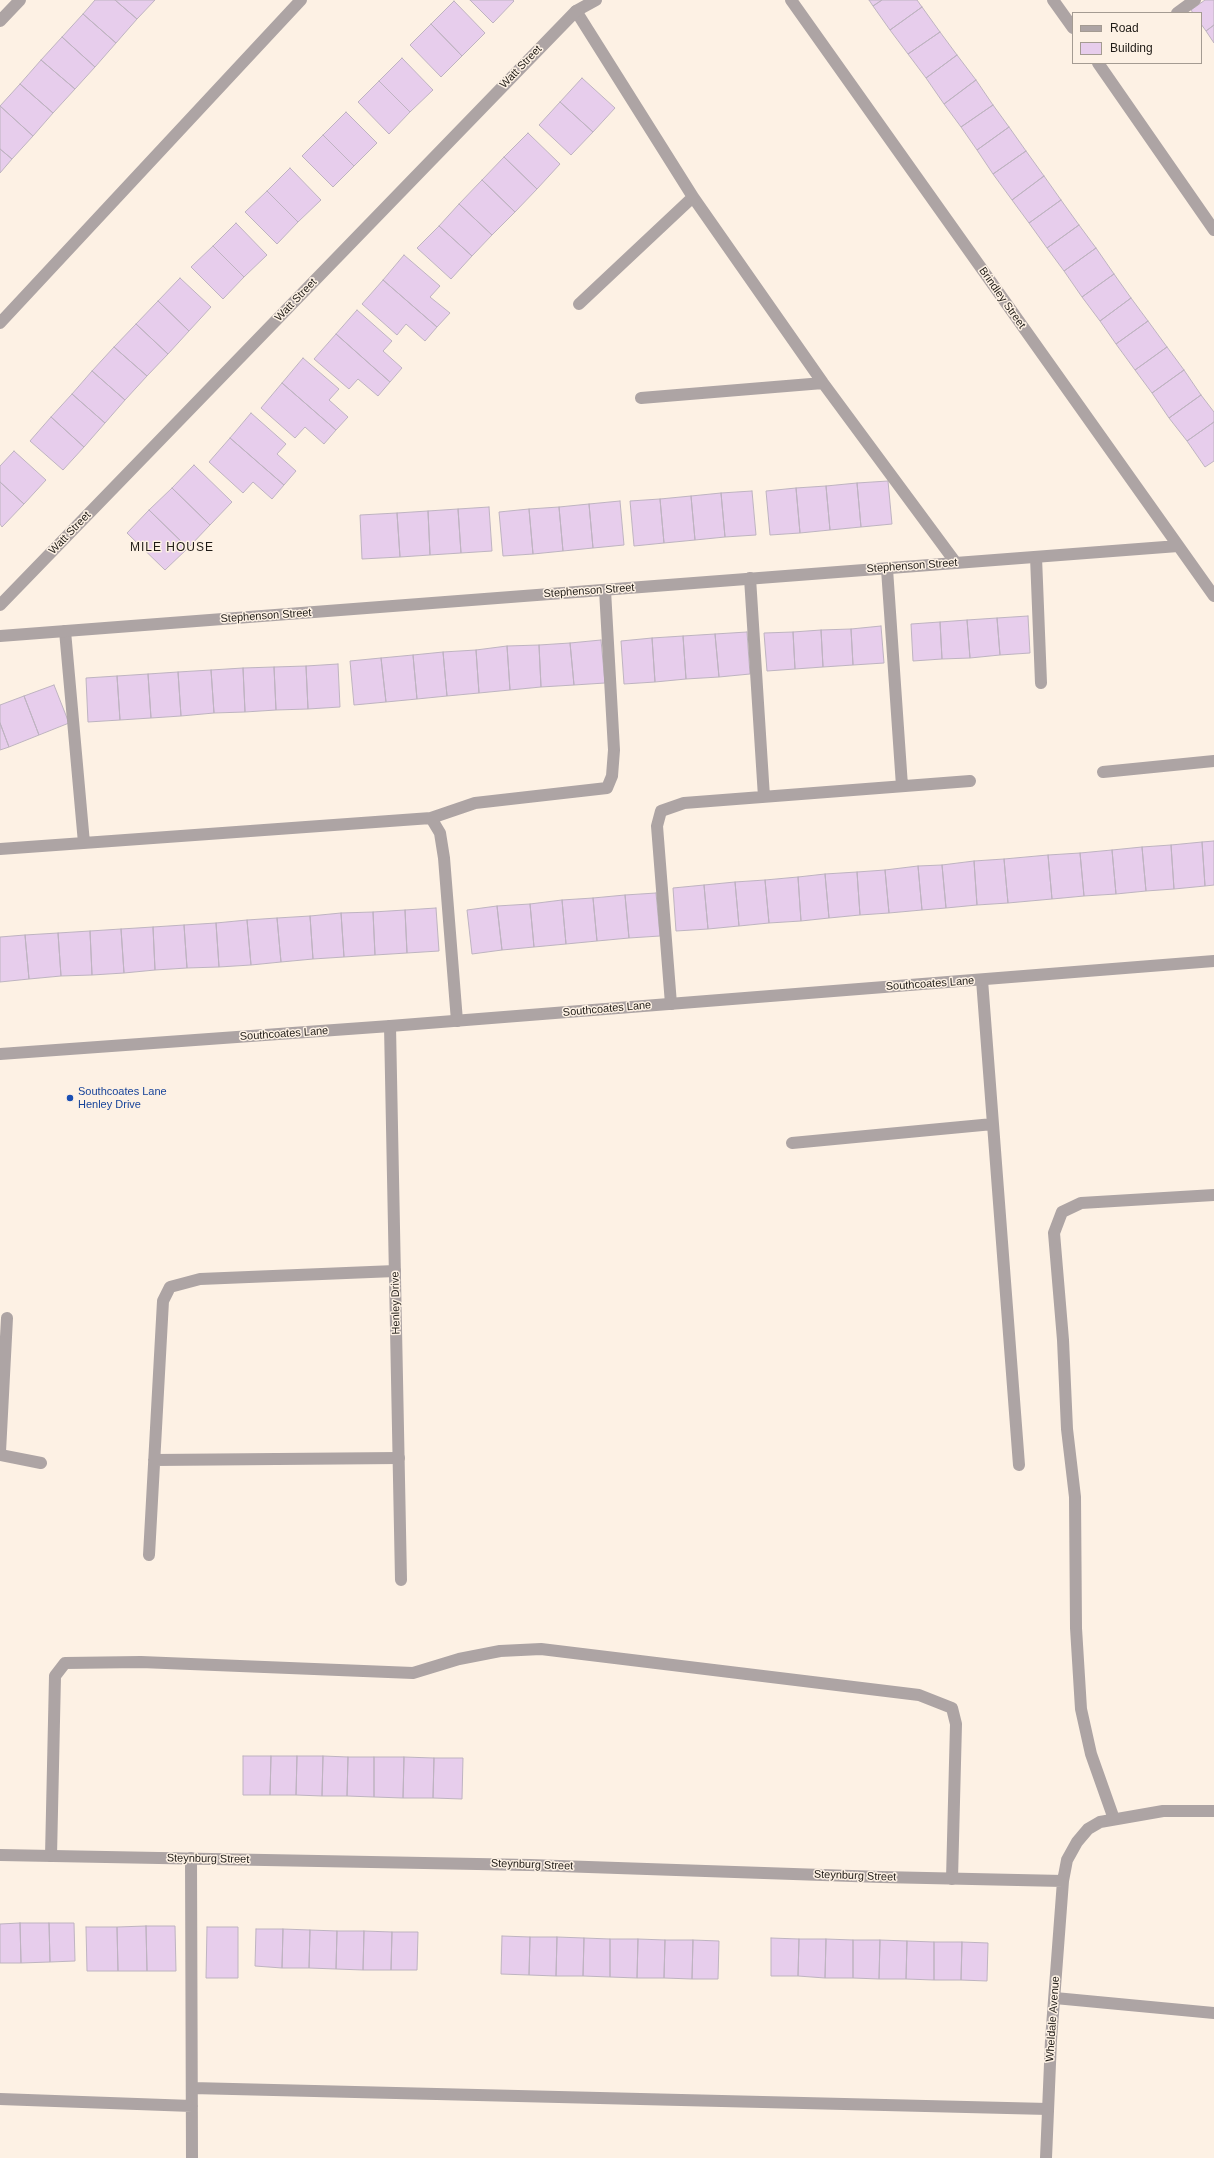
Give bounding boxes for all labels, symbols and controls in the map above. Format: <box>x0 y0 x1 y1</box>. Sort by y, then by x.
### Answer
legend <box>1072 12 1202 64</box>
text: Road <box>1110 21 1139 35</box>
text: Building <box>1110 41 1153 55</box>
street label: Watt Street <box>497 43 545 91</box>
street label: Brindley Street <box>976 265 1028 331</box>
street label: Watt Street <box>272 276 320 324</box>
street label: Watt Street <box>46 509 94 557</box>
district label: MILE HOUSE <box>130 541 214 555</box>
street label: Stephenson Street <box>866 556 958 576</box>
street label: Stephenson Street <box>543 581 635 601</box>
street label: Stephenson Street <box>220 606 312 626</box>
street label: Southcoates Lane <box>885 974 975 994</box>
street label: Southcoates Lane <box>562 999 652 1019</box>
street label: Southcoates Lane <box>239 1024 329 1044</box>
place label: Southcoates Lane Henley Drive <box>78 1085 167 1111</box>
marker: Southcoates Lane Henley Drive <box>65 1093 75 1103</box>
street label: Henley Drive <box>389 1271 403 1335</box>
street label: Steynburg Street <box>167 1852 249 1866</box>
street label: Steynburg Street <box>491 1857 573 1873</box>
street label: Steynburg Street <box>814 1868 896 1884</box>
street label: Wheldale Avenue <box>1043 1976 1063 2062</box>

